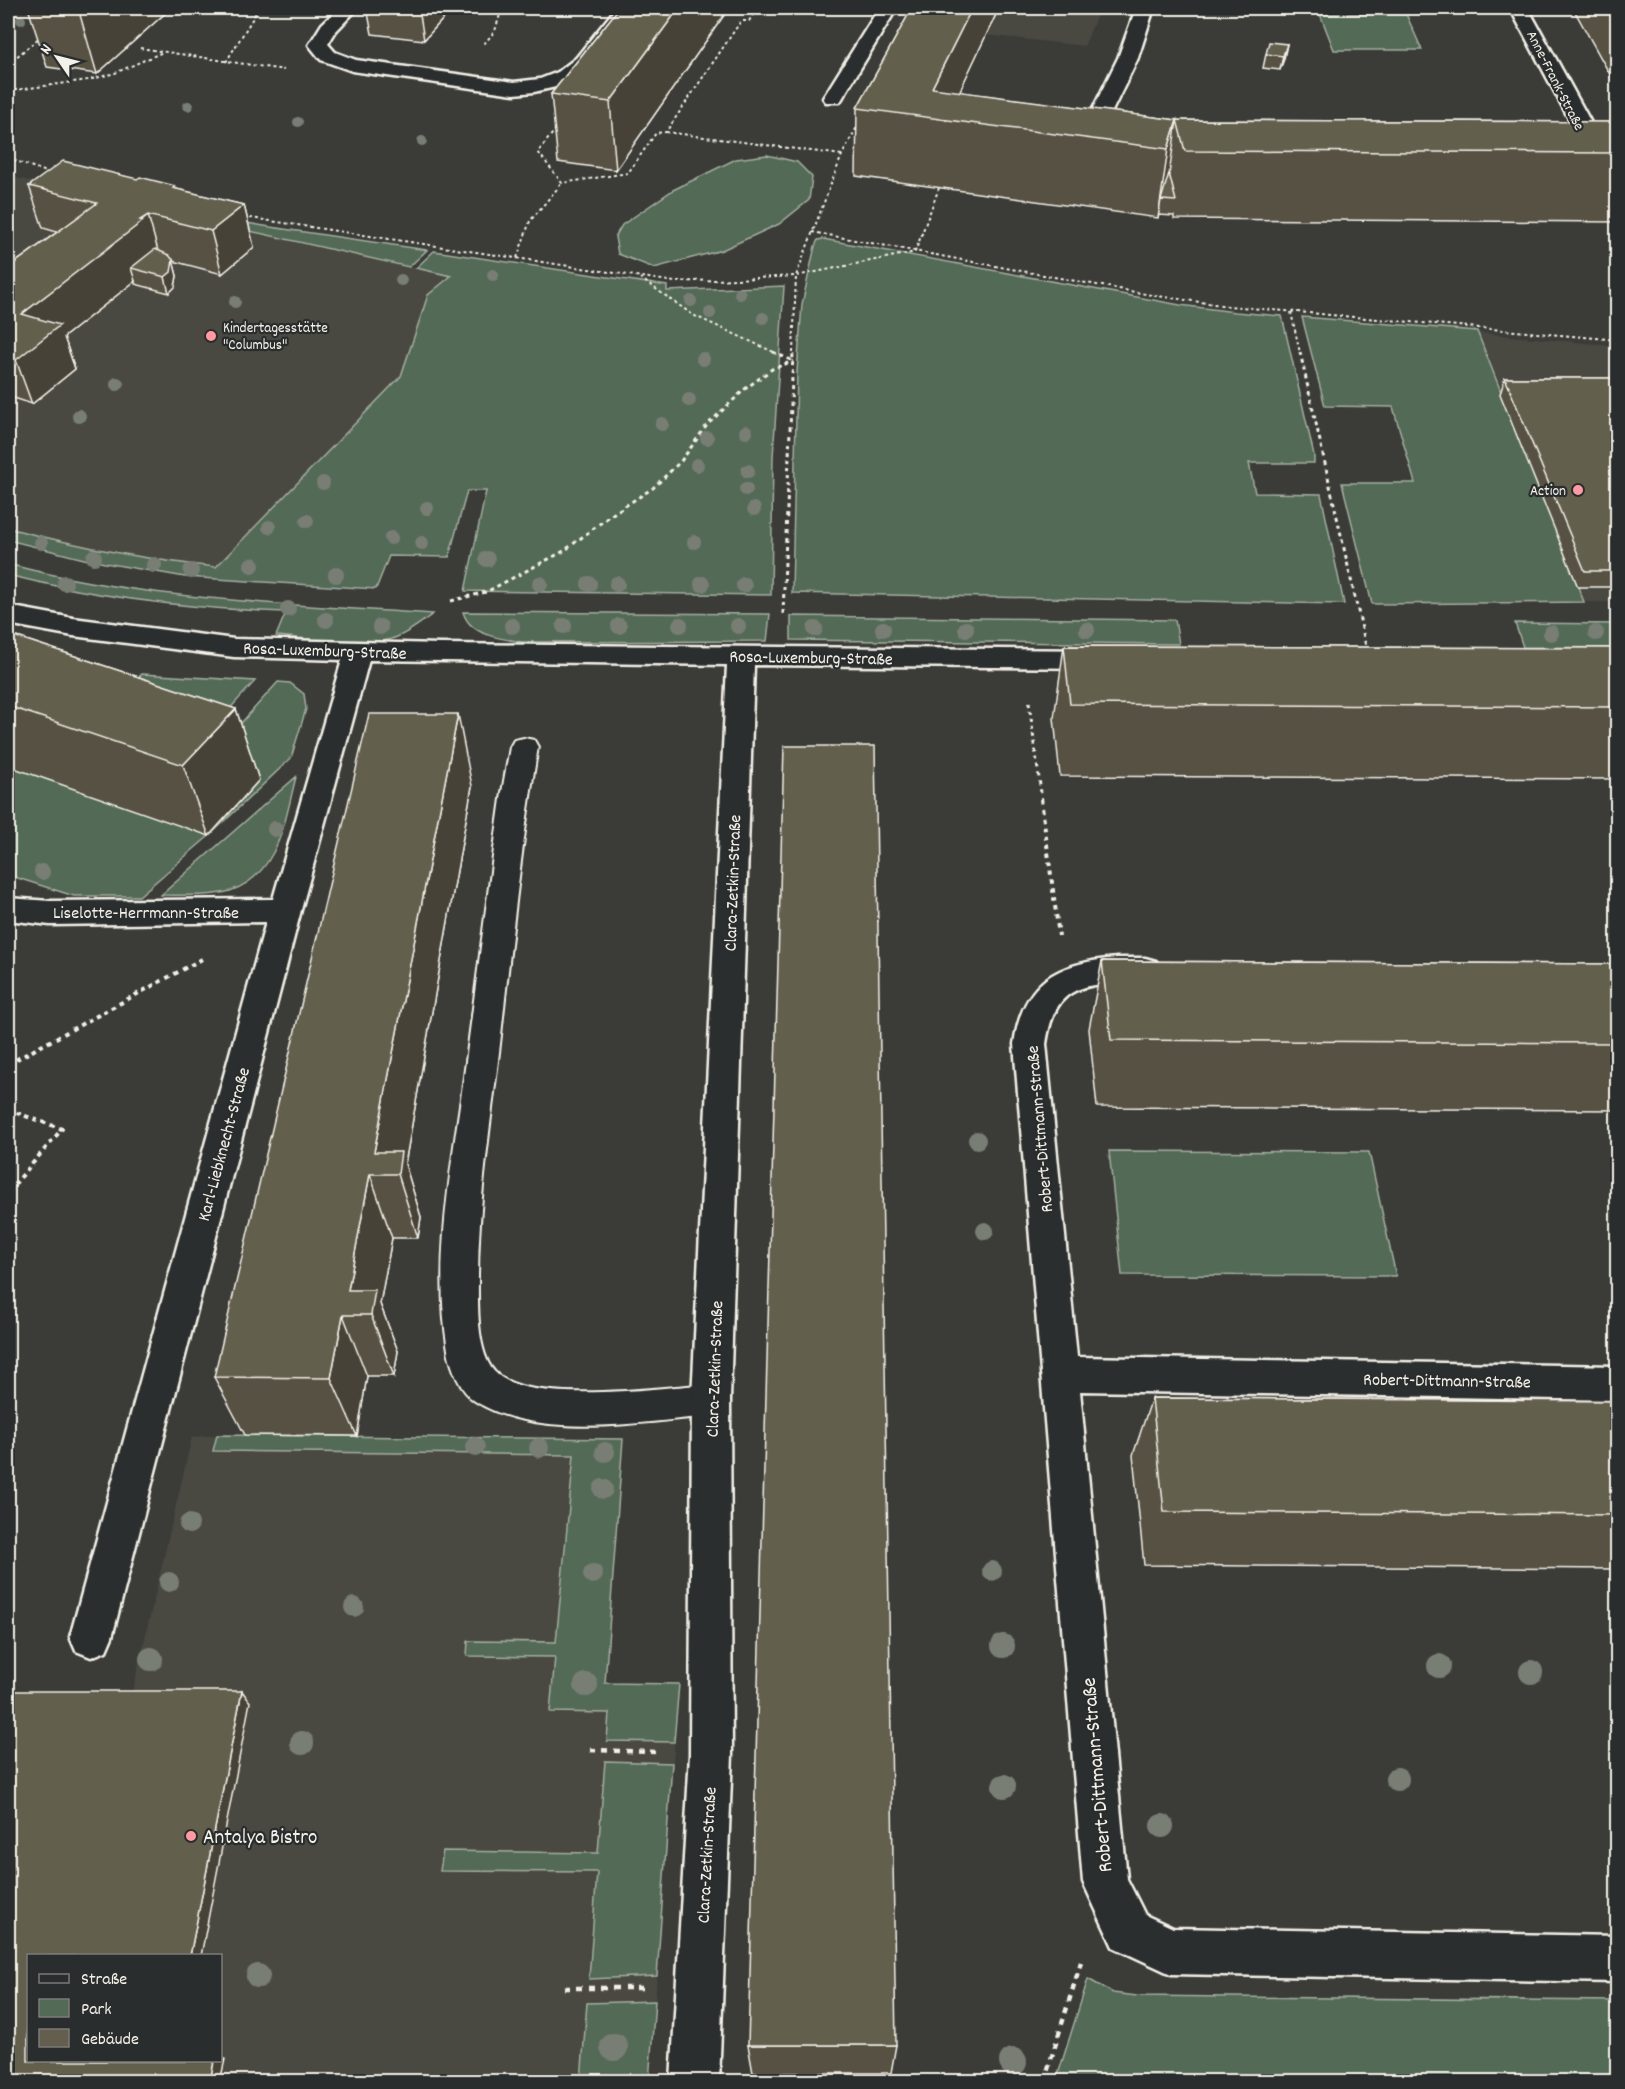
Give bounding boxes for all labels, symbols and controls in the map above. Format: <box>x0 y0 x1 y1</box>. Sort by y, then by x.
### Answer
north arrow <box>27 27 87 87</box>
street label: Anne-Frank-Straße <box>1520 27 1589 135</box>
text: N <box>35 40 59 60</box>
place label: Kindertagesstätte "Columbus" <box>223 318 328 357</box>
marker: Kindertagesstätte "Columbus" <box>204 329 218 343</box>
place label: Action <box>1530 481 1566 503</box>
marker: Action <box>1571 483 1585 497</box>
street label: Rosa-Luxemburg-Straße <box>243 637 407 668</box>
street label: Rosa-Luxemburg-Straße <box>729 646 893 673</box>
street label: Clara-Zetkin-Straße <box>720 814 749 952</box>
street label: Liselotte-Herrmann-Straße <box>53 902 239 927</box>
street label: Robert-Dittmann-Straße <box>1022 1044 1061 1213</box>
street label: Karl-Liebknecht-Straße <box>193 1065 258 1224</box>
street label: Clara-Zetkin-Straße <box>702 1300 731 1438</box>
street label: Robert-Dittmann-Straße <box>1363 1369 1531 1396</box>
street label: Robert-Dittmann-Straße <box>1076 1676 1122 1873</box>
street label: Clara-Zetkin-Straße <box>692 1786 725 1924</box>
place label: Antalya Bistro <box>203 1824 317 1854</box>
marker: Antalya Bistro <box>184 1829 198 1843</box>
legend <box>27 1954 222 2062</box>
text: Straße <box>81 1968 127 1993</box>
text: Park <box>81 1998 112 2023</box>
text: Gebäude <box>81 2028 139 2053</box>

